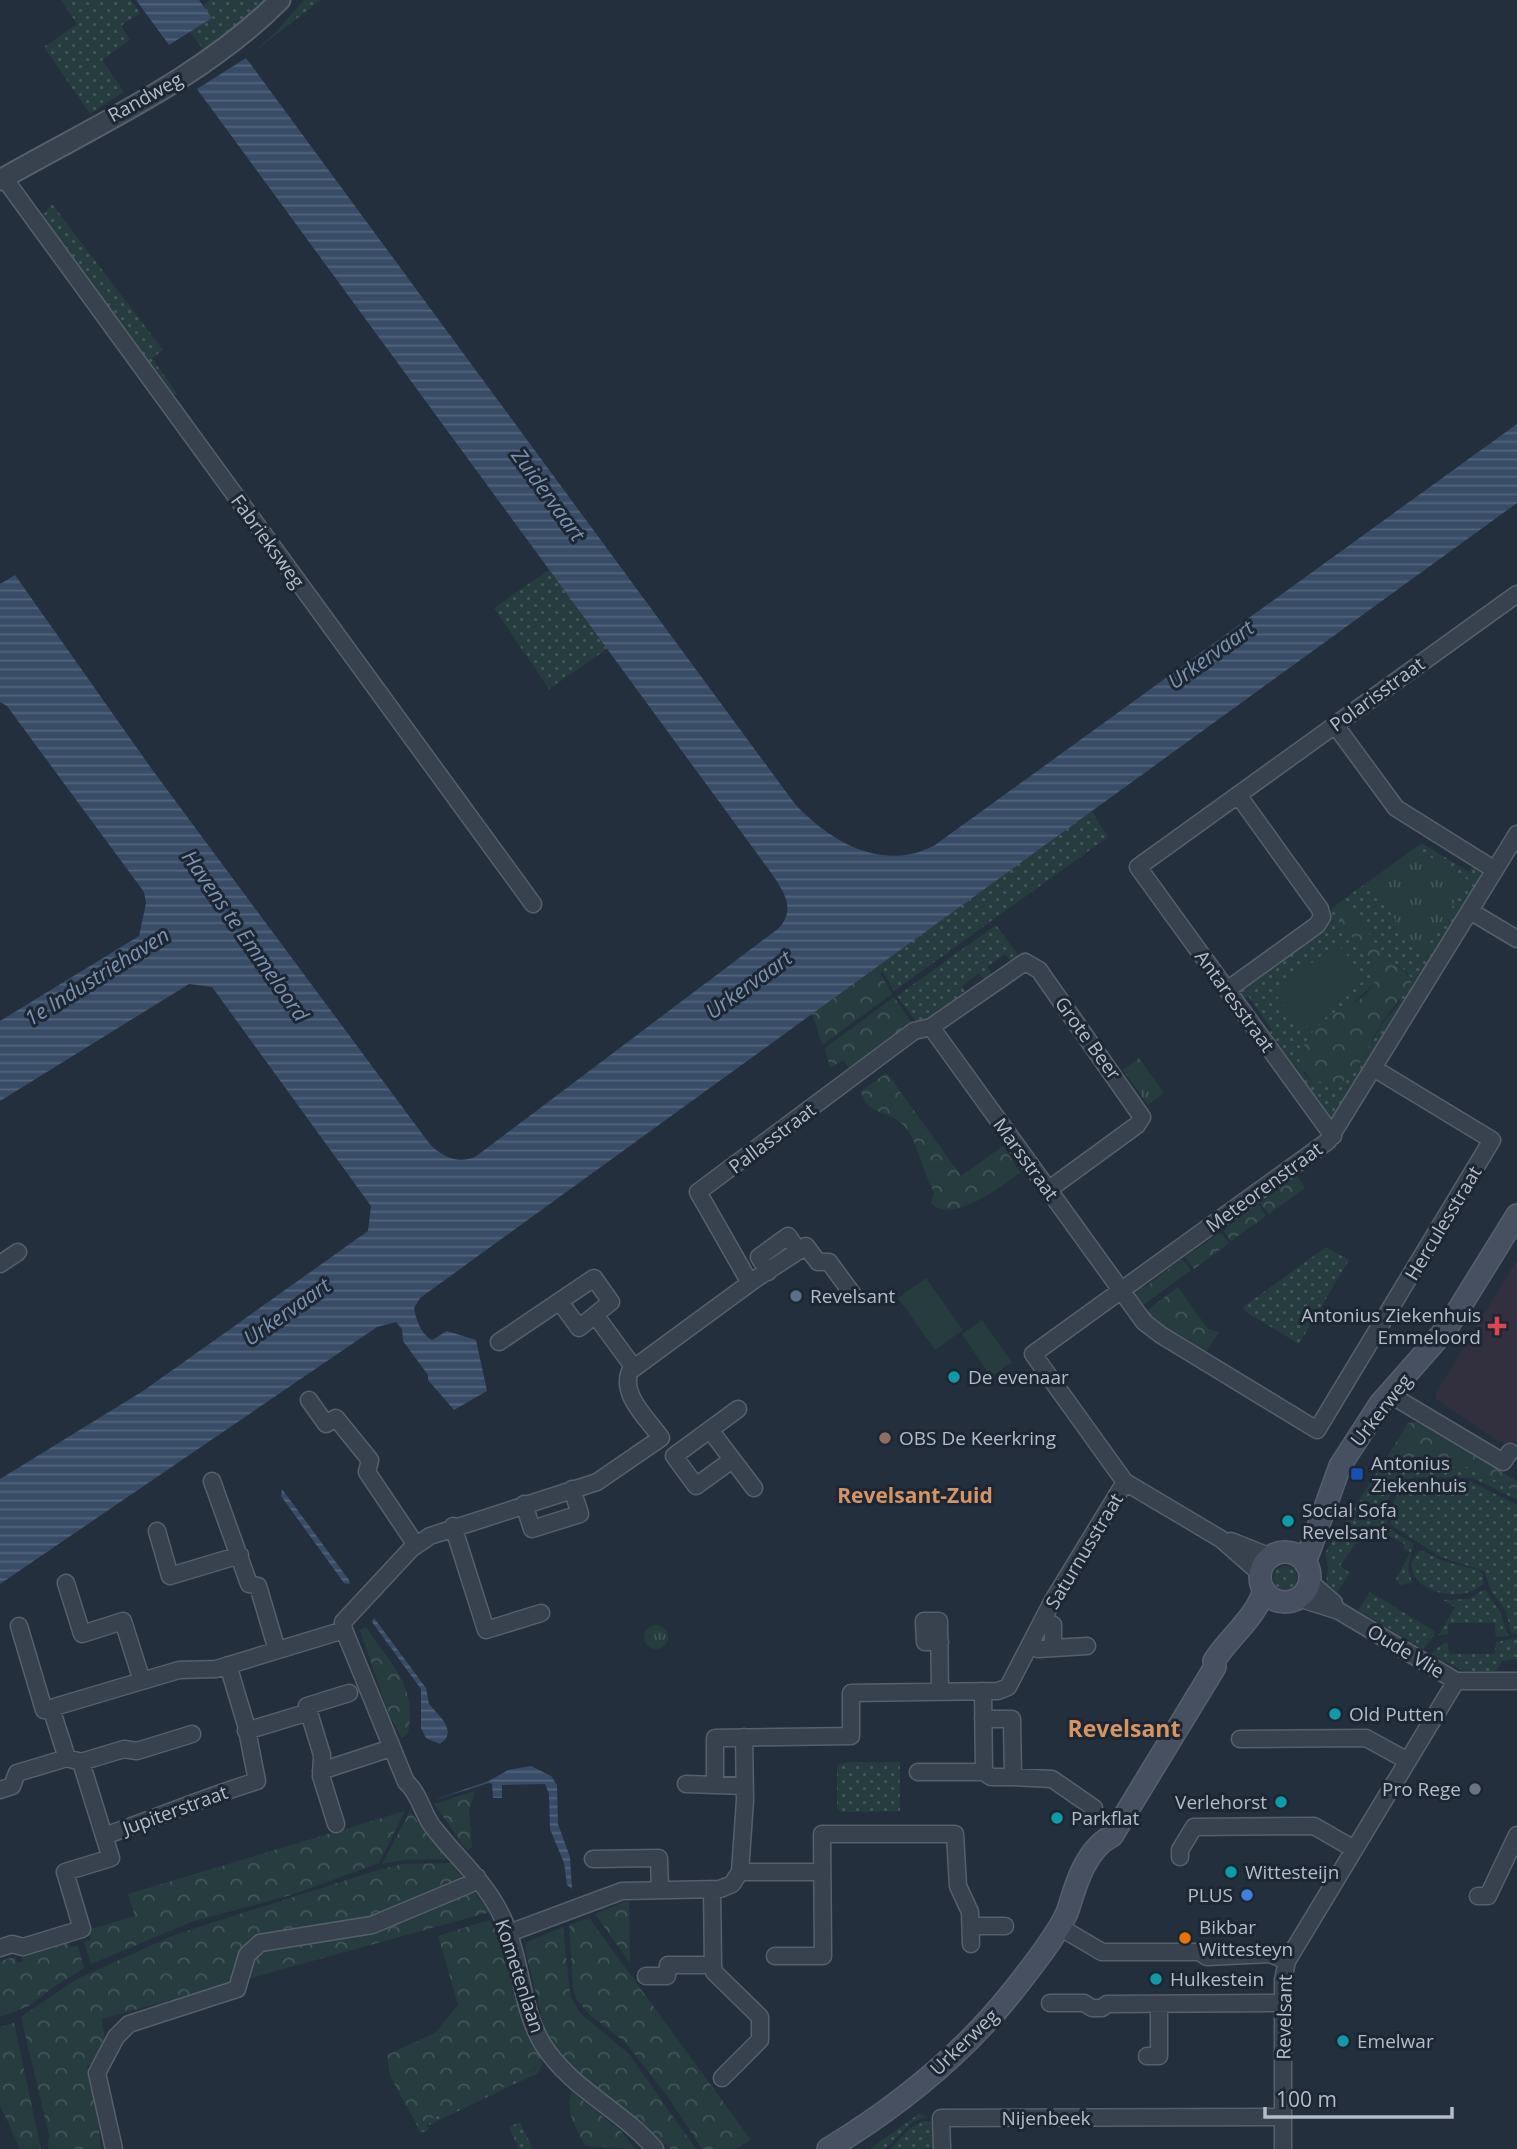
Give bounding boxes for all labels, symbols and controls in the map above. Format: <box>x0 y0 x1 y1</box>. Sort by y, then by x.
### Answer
street label: Randweg <box>103 66 187 128</box>
water label: Zuidervaart <box>505 442 593 547</box>
street label: Fabrieksweg <box>225 489 311 593</box>
water label: Urkervaart <box>1162 613 1260 695</box>
street label: Polarisstraat <box>1324 651 1430 737</box>
water label: Havens te Emmeloord <box>176 844 316 1027</box>
water label: 1e Industriehaven <box>19 920 174 1032</box>
water label: Urkervaart <box>700 943 798 1025</box>
street label: Antaresstraat <box>1189 945 1281 1057</box>
street label: Grote Beer <box>1049 991 1127 1085</box>
street label: Pallasstraat <box>723 1097 821 1179</box>
street label: Marsstraat <box>987 1113 1065 1206</box>
street label: Meteorenstraat <box>1200 1136 1328 1238</box>
street label: Herculesstraat <box>1399 1161 1488 1285</box>
water label: Urkervaart <box>237 1270 336 1351</box>
place label: Revelsant <box>810 1283 896 1309</box>
marker: Revelsant <box>788 1288 804 1304</box>
place label: Antonius Ziekenhuis Emmeloord <box>1301 1302 1481 1350</box>
marker: Antonius Ziekenhuis Emmeloord <box>1487 1316 1507 1336</box>
place label: De evenaar <box>968 1364 1069 1390</box>
street label: Urkerweg <box>1344 1368 1418 1452</box>
marker: De evenaar <box>946 1369 962 1385</box>
place label: OBS De Keerkring <box>899 1425 1056 1451</box>
marker: OBS De Keerkring <box>877 1430 893 1446</box>
place label: Antonius Ziekenhuis <box>1371 1450 1467 1498</box>
marker: Antonius Ziekenhuis <box>1349 1466 1365 1482</box>
district label: Revelsant-Zuid <box>837 1481 993 1509</box>
street label: Saturnusstraat <box>1039 1488 1129 1614</box>
place label: Social Sofa Revelsant <box>1302 1497 1397 1545</box>
marker: Social Sofa Revelsant <box>1280 1513 1296 1529</box>
street label: Oude Vlie <box>1363 1618 1449 1684</box>
place label: Old Putten <box>1349 1701 1444 1727</box>
marker: Old Putten <box>1327 1706 1343 1722</box>
district label: Revelsant <box>1068 1712 1180 1744</box>
place label: Pro Rege <box>1382 1776 1461 1802</box>
street label: Jupiterstraat <box>117 1779 231 1842</box>
marker: Pro Rege <box>1467 1781 1483 1797</box>
place label: Verlehorst <box>1175 1789 1267 1815</box>
marker: Verlehorst <box>1273 1794 1289 1810</box>
place label: Parkflat <box>1071 1805 1139 1831</box>
marker: Parkflat <box>1049 1810 1065 1826</box>
place label: Wittesteijn <box>1245 1859 1339 1885</box>
marker: Wittesteijn <box>1223 1864 1239 1880</box>
place label: PLUS <box>1187 1882 1233 1908</box>
marker: PLUS <box>1239 1887 1255 1903</box>
place label: Bikbar Wittesteyn <box>1199 1914 1293 1962</box>
street label: Kometenlaan <box>489 1916 551 2036</box>
marker: Bikbar Wittesteyn <box>1177 1930 1193 1946</box>
place label: Hulkestein <box>1170 1966 1264 1992</box>
marker: Hulkestein <box>1148 1971 1164 1987</box>
street label: Revelsant <box>1270 1974 1298 2060</box>
street label: Urkerweg <box>924 2003 1004 2081</box>
place label: Emelwar <box>1357 2028 1434 2054</box>
marker: Emelwar <box>1335 2033 1351 2049</box>
scale bar <box>1265 2076 1452 2120</box>
text: 100 m <box>1276 2085 1337 2113</box>
street label: Nijenbeek <box>1001 2105 1091 2131</box>

